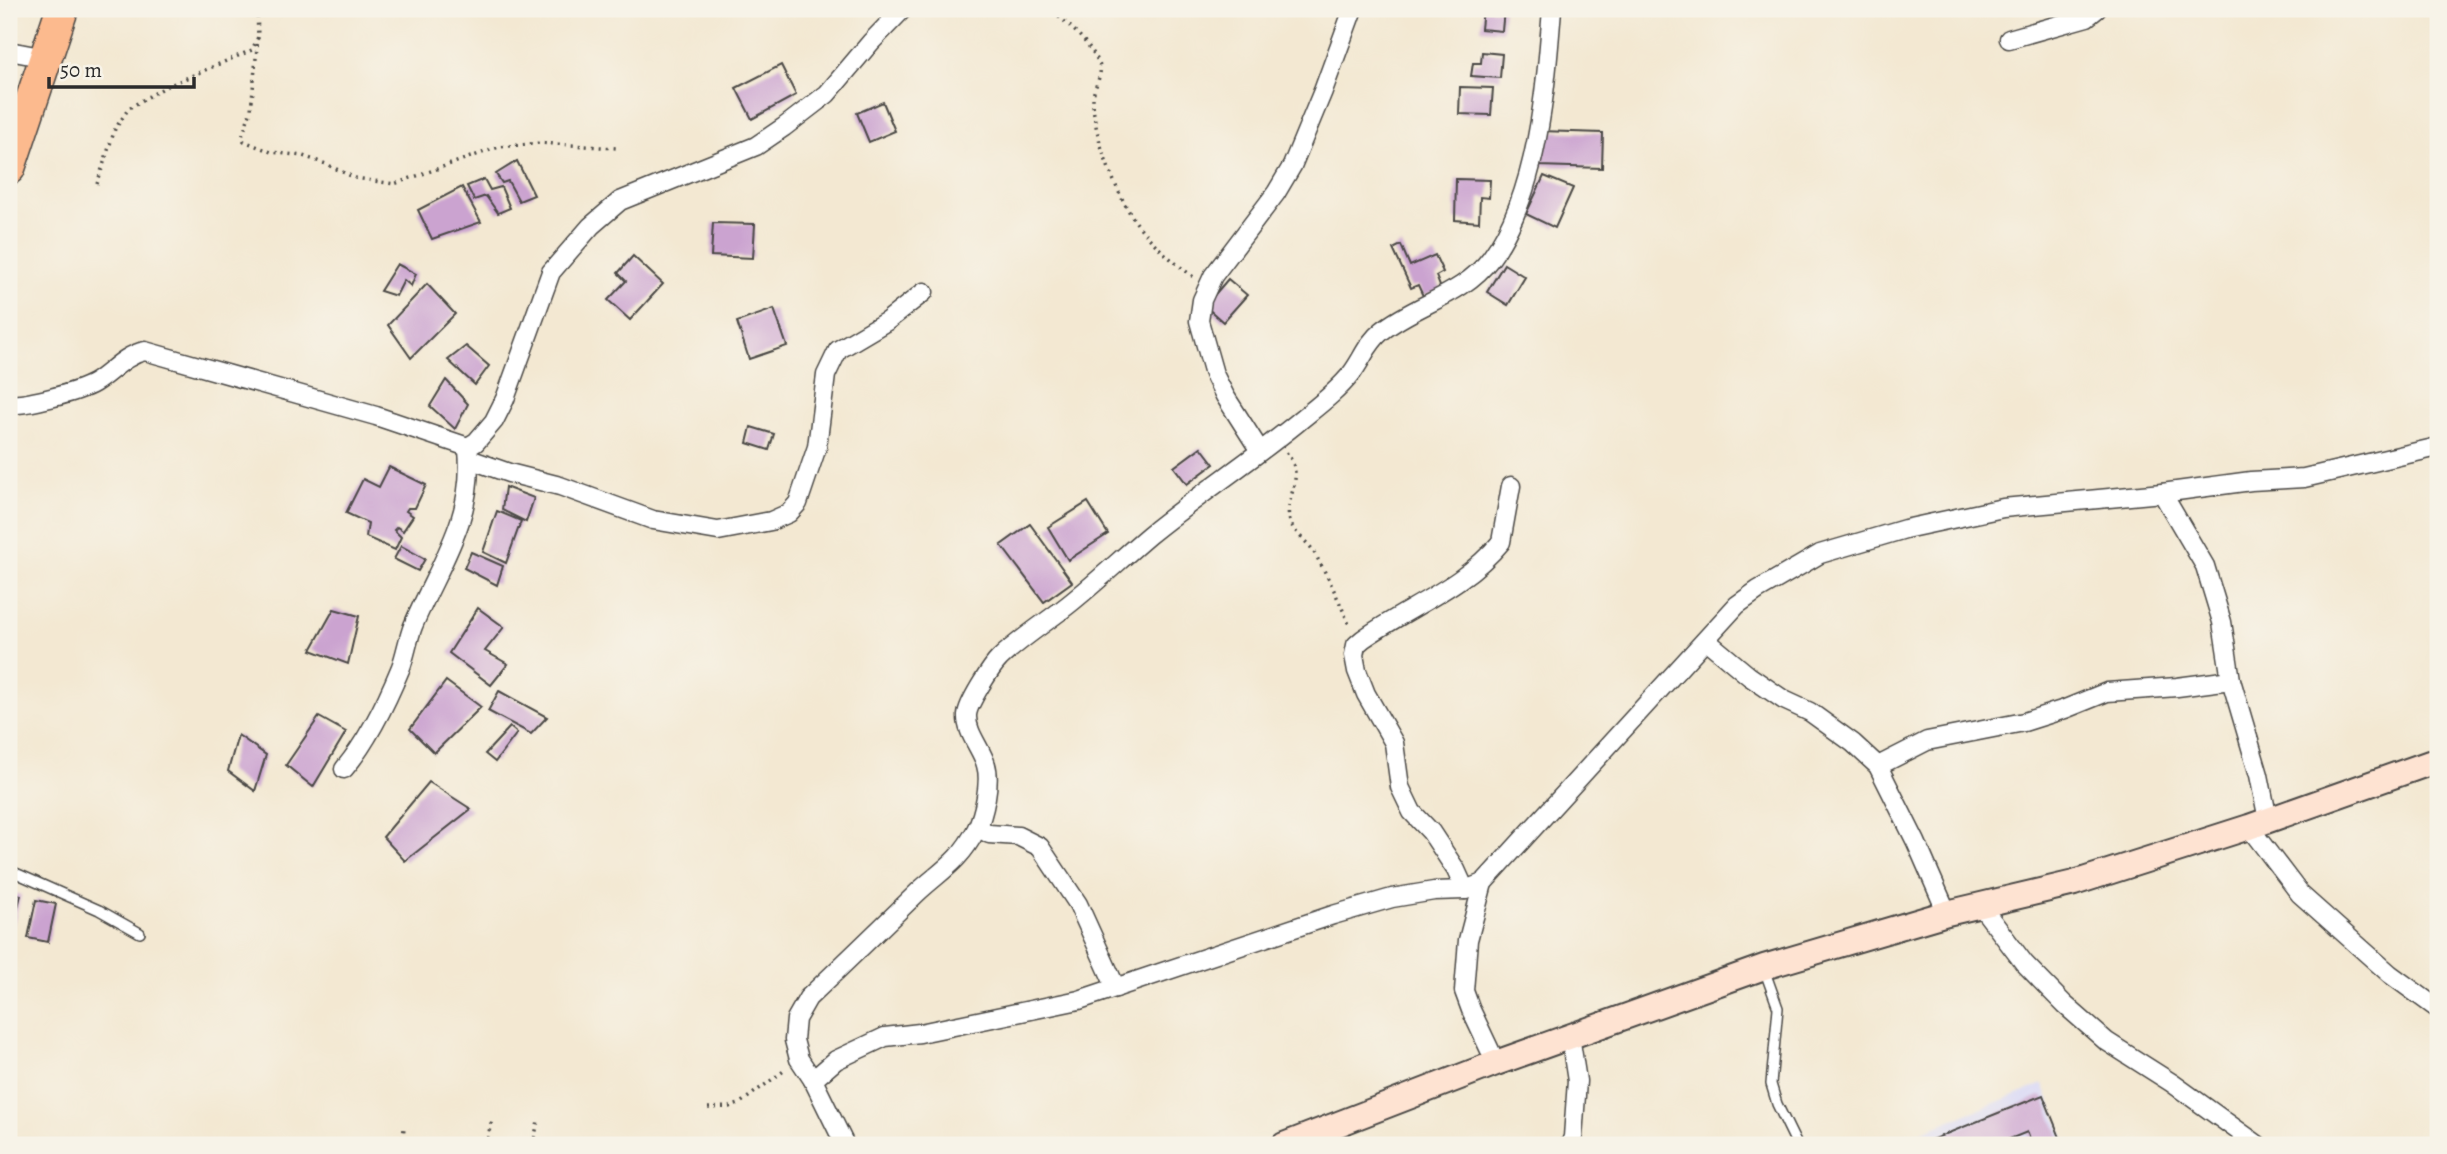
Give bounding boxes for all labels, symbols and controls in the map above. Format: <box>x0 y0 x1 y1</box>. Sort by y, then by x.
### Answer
scale bar <box>49 46 194 90</box>
text: 50 m <box>60 56 102 84</box>

